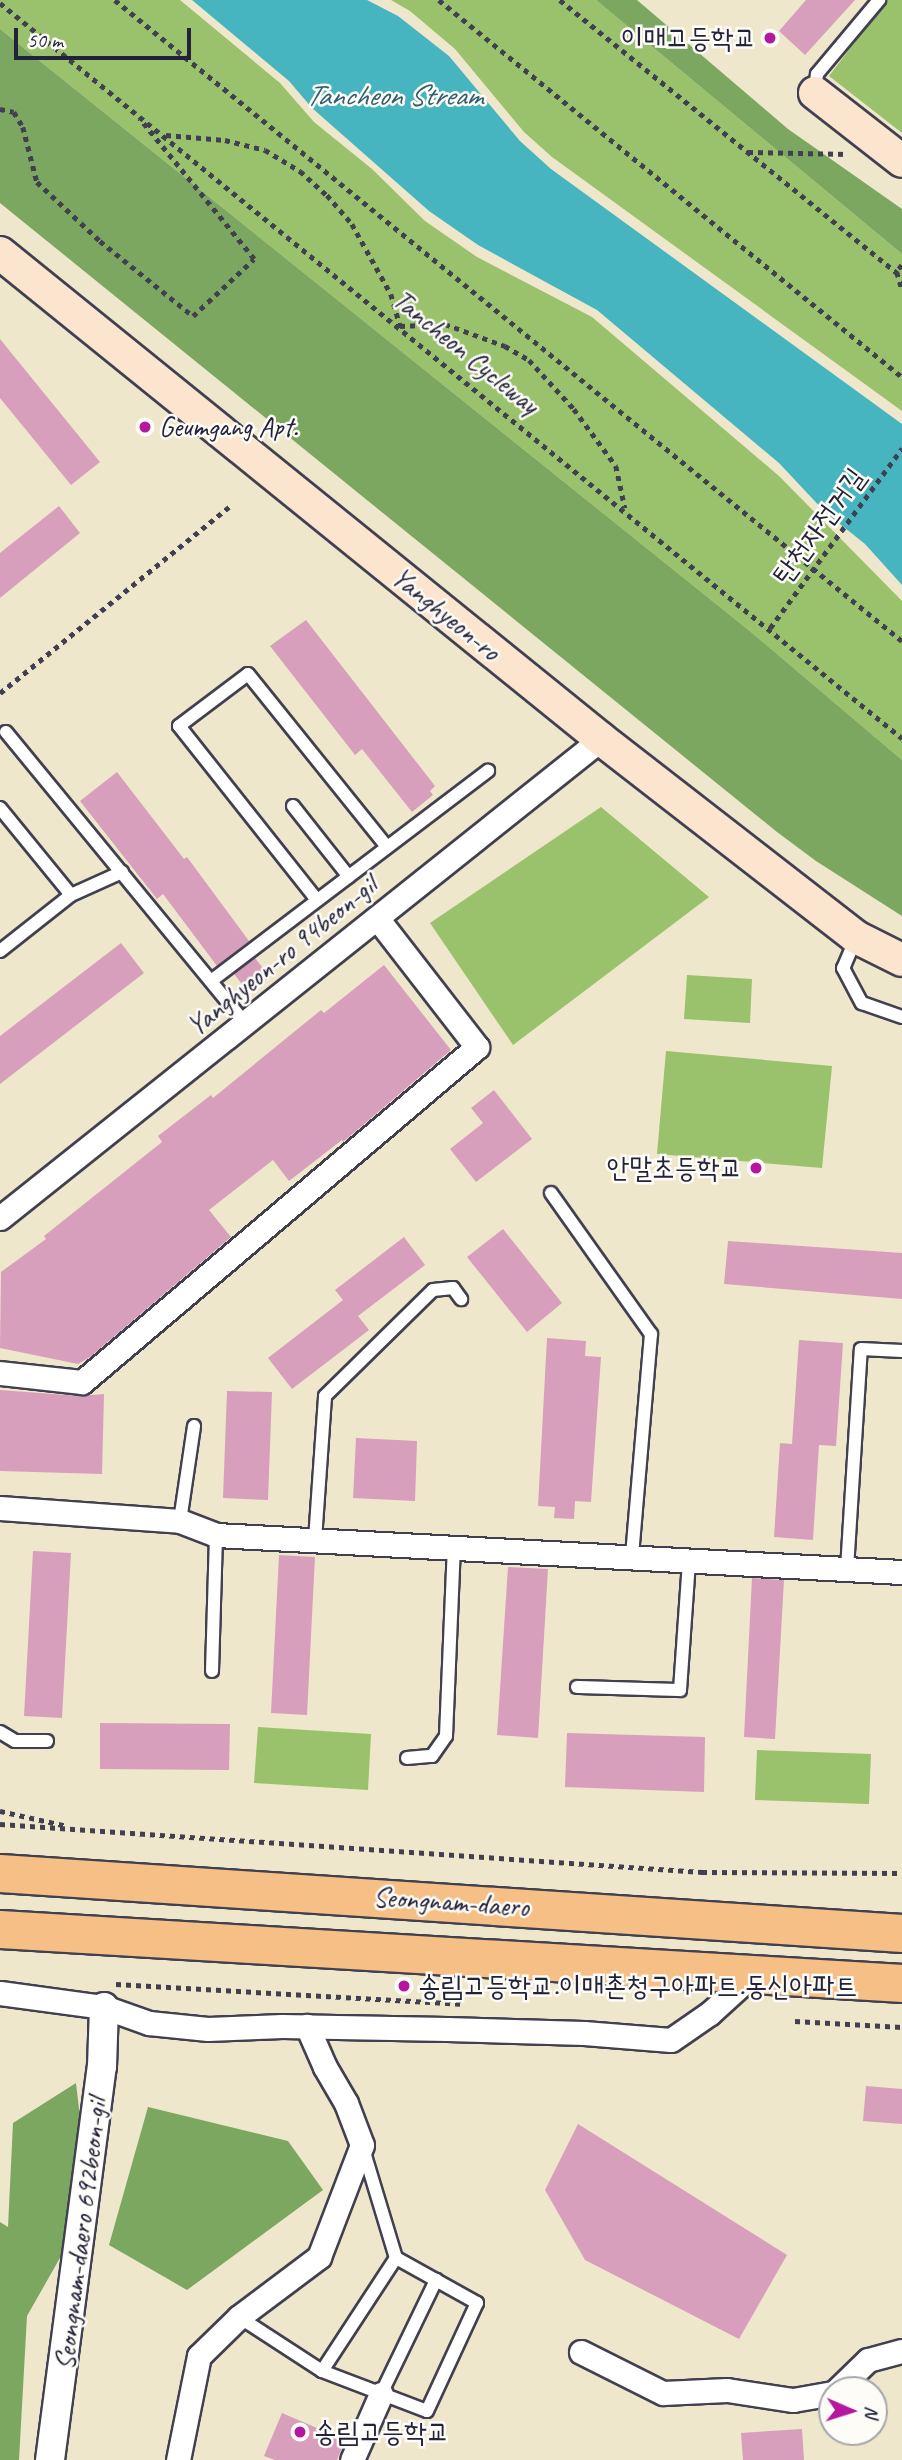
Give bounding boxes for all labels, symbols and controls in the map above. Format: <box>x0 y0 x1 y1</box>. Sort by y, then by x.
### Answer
scale bar <box>18 14 194 58</box>
place label: 이매고등학교 <box>621 21 756 55</box>
text: 50 m <box>27 27 63 53</box>
marker: 이매고등학교 <box>762 30 778 46</box>
water label: Tancheon Stream <box>305 77 483 113</box>
street label: Tancheon Cycleway <box>386 283 546 421</box>
place label: Geumgang Apt. <box>159 410 298 444</box>
marker: Geumgang Apt. <box>137 419 153 435</box>
street label: 탄천자전거길 <box>766 461 872 591</box>
street label: Yanghyeon-ro <box>385 560 507 668</box>
street label: Yanghyeon-ro 94beon-gil <box>180 869 384 1043</box>
place label: 안말초등학교 <box>607 1151 742 1185</box>
marker: 안말초등학교 <box>748 1160 764 1176</box>
street label: Seongnam-daero <box>372 1880 530 1924</box>
place label: 송림고등학교.이매촌청구아파트.동신아파트 <box>418 1969 857 2003</box>
marker: 송림고등학교.이매촌청구아파트.동신아파트 <box>396 1978 412 1994</box>
street label: Seongnam-daero 692beon-gil <box>48 2096 114 2372</box>
north arrow <box>818 2376 888 2446</box>
text: N <box>860 2405 884 2418</box>
place label: 송림고등학교 <box>314 2415 449 2449</box>
marker: 송림고등학교 <box>292 2424 308 2440</box>

